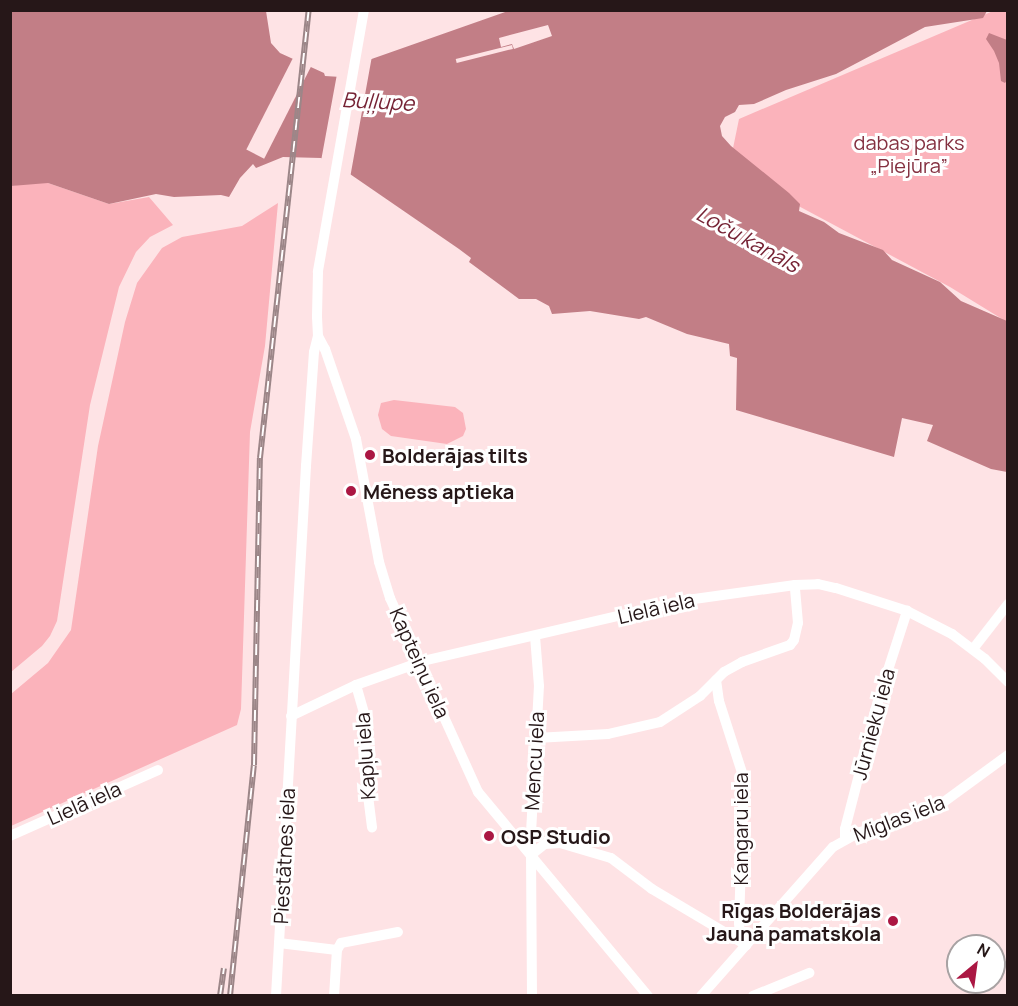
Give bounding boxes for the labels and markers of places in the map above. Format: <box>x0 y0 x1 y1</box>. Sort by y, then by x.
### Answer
place label: Bolderājas tilts <box>382 443 528 467</box>
marker: Bolderājas tilts <box>363 448 377 462</box>
place label: Mēness aptieka <box>363 479 514 503</box>
marker: Mēness aptieka <box>344 484 358 498</box>
place label: OSP Studio <box>501 824 611 848</box>
marker: OSP Studio <box>482 829 496 843</box>
place label: Rīgas Bolderājas Jaunā pamatskola <box>706 898 881 945</box>
marker: Rīgas Bolderājas Jaunā pamatskola <box>886 914 900 928</box>

